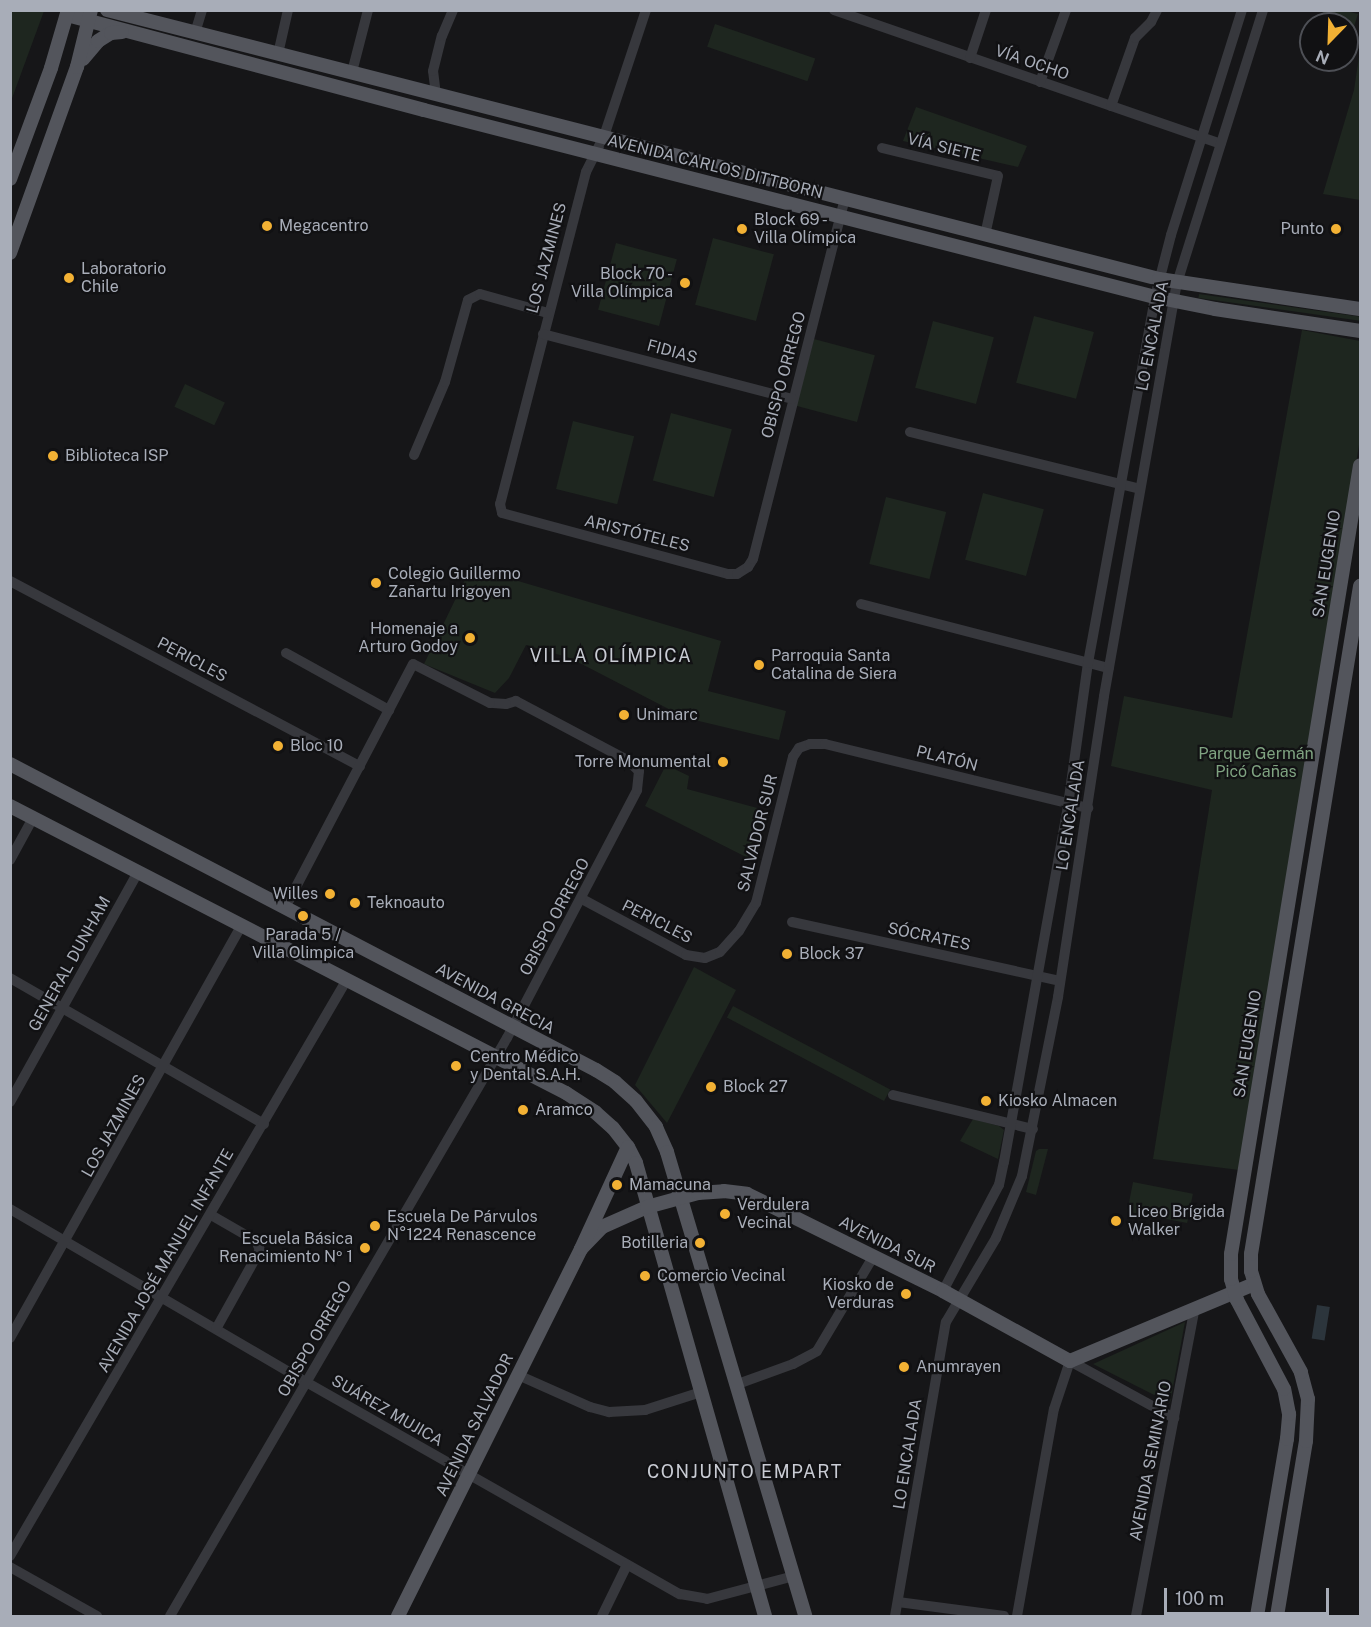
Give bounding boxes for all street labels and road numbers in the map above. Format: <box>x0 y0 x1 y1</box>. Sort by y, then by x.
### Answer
street label: VÍA OCHO <box>992 41 1072 85</box>
street label: VÍA SIETE <box>905 130 983 166</box>
street label: AVENIDA CARLOS DITTBORN <box>605 131 825 203</box>
street label: LOS JAZMINES <box>523 200 571 316</box>
street label: LO ENCALADA <box>1133 279 1173 393</box>
street label: OBISPO ORREGO <box>758 310 810 440</box>
street label: FIDIAS <box>645 336 699 368</box>
street label: SAN EUGENIO <box>1309 509 1345 619</box>
street label: ARISTÓTELES <box>582 512 692 556</box>
street label: PERICLES <box>154 634 230 686</box>
street label: PLATÓN <box>914 742 980 776</box>
street label: LO ENCALADA <box>1053 758 1089 872</box>
street label: SALVADOR SUR <box>734 772 782 894</box>
street label: OBISPO ORREGO <box>516 855 594 979</box>
street label: GENERAL DUNHAM <box>25 893 115 1035</box>
street label: PERICLES <box>619 896 695 948</box>
street label: SÓCRATES <box>886 919 972 955</box>
street label: AVENIDA GRECIA <box>432 959 558 1039</box>
street label: SAN EUGENIO <box>1230 989 1266 1099</box>
street label: LOS JAZMINES <box>78 1071 150 1181</box>
street label: AVENIDA JOSÉ MANUEL INFANTE <box>94 1146 238 1376</box>
street label: AVENIDA SUR <box>836 1212 938 1278</box>
street label: OBISPO ORREGO <box>274 1278 356 1400</box>
street label: AVENIDA SALVADOR <box>432 1350 518 1500</box>
street label: SUÁREZ MUJICA <box>328 1371 446 1451</box>
street label: AVENIDA SEMINARIO <box>1126 1379 1176 1543</box>
street label: LO ENCALADA <box>890 1397 926 1511</box>

